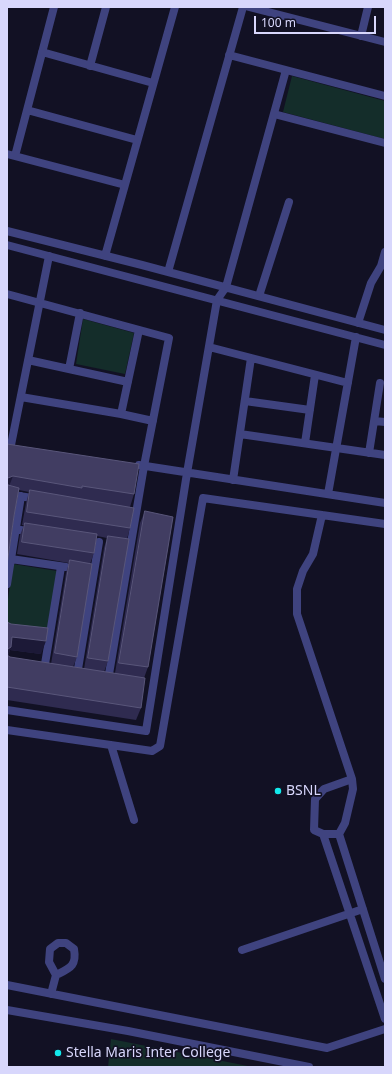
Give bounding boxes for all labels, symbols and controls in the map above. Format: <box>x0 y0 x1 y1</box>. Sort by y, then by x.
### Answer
scale bar <box>256 8 378 34</box>
text: 100 m <box>261 14 296 31</box>
place label: BSNL <box>286 783 321 799</box>
marker: BSNL <box>273 786 283 796</box>
place label: Stella Maris Inter College <box>66 1045 230 1061</box>
marker: Stella Maris Inter College <box>53 1048 63 1058</box>

